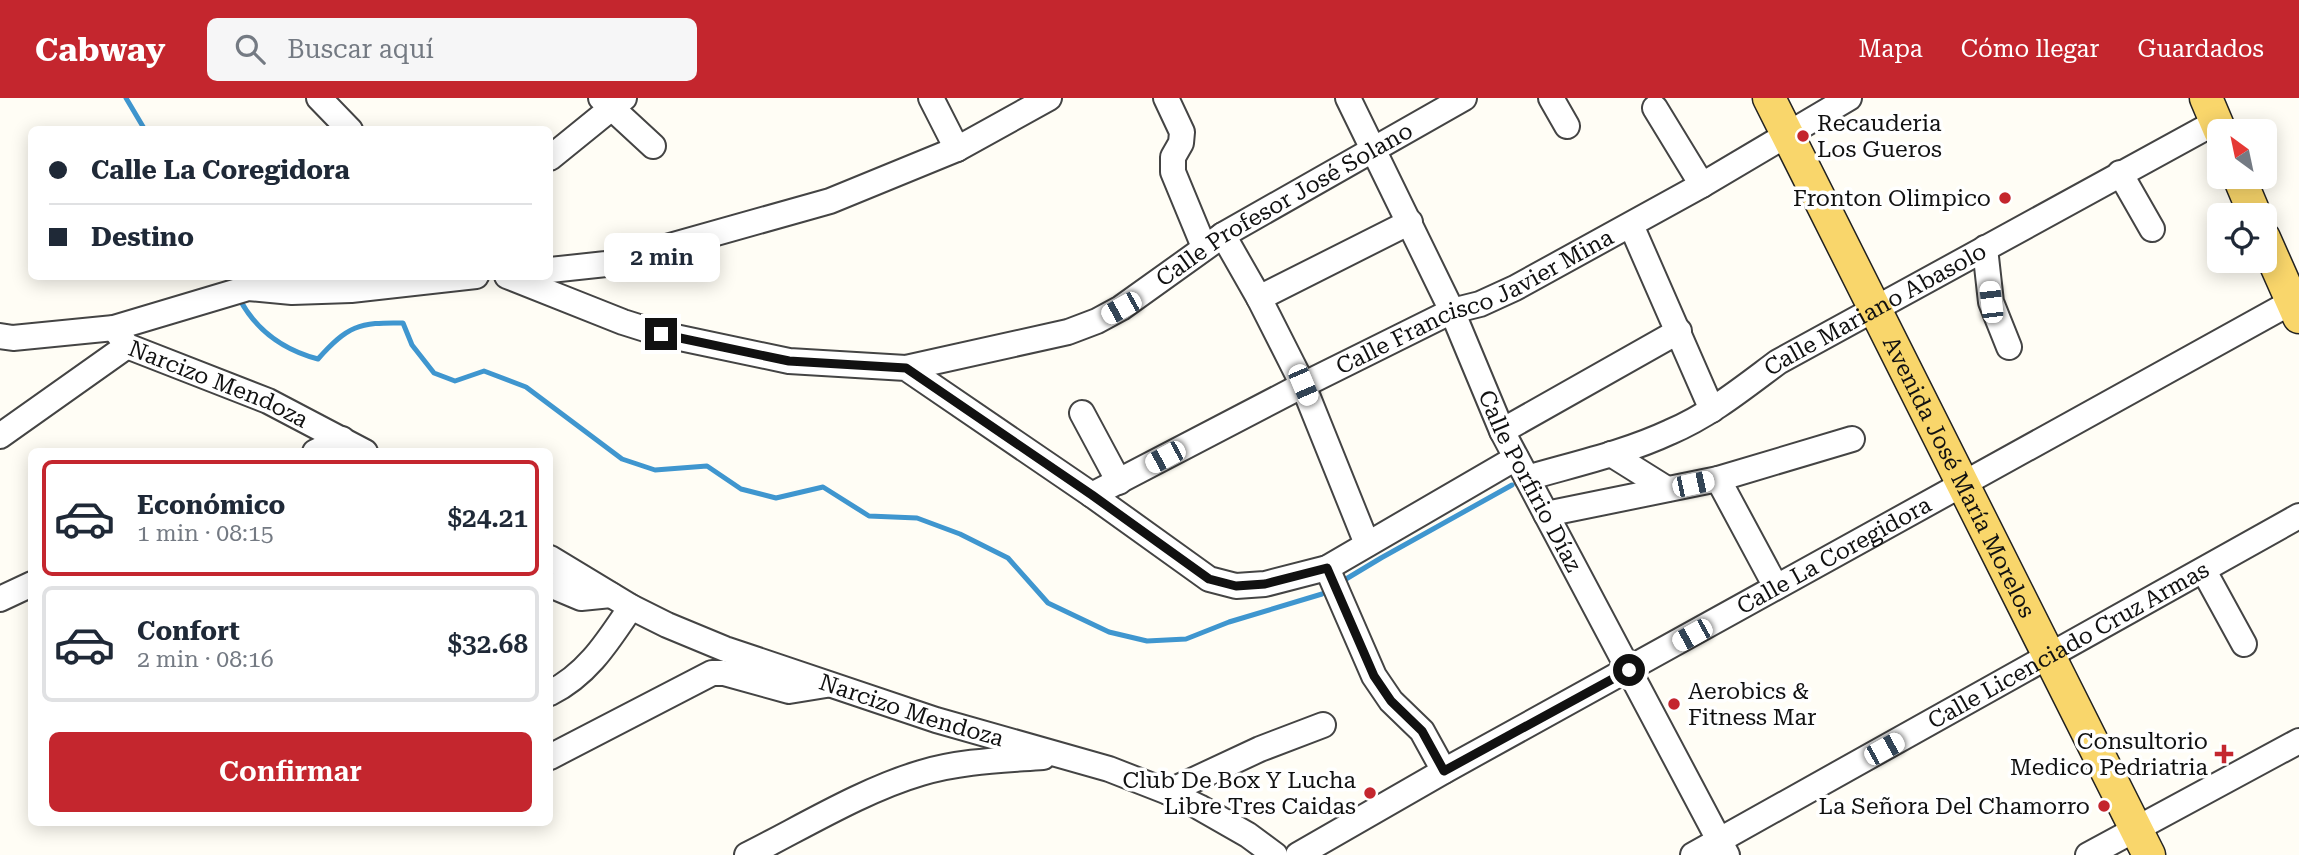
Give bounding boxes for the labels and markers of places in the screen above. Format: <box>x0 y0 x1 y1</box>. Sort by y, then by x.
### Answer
place label: Recauderia Los Gueros <box>1817 110 1942 163</box>
marker: Recauderia Los Gueros <box>1795 128 1811 144</box>
place label: Fronton Olimpico <box>1793 185 1991 212</box>
marker: Fronton Olimpico <box>1997 190 2013 206</box>
place label: Aerobics & Fitness Mar <box>1688 678 1816 731</box>
marker: Aerobics & Fitness Mar <box>1666 696 1682 712</box>
place label: Consultorio Medico Pedriatria <box>2010 728 2209 781</box>
marker: Consultorio Medico Pedriatria <box>2214 744 2234 764</box>
place label: Club De Box Y Lucha Libre Tres Caidas <box>1122 767 1357 820</box>
marker: Club De Box Y Lucha Libre Tres Caidas <box>1362 785 1378 801</box>
place label: La Señora Del Chamorro <box>1819 793 2090 820</box>
marker: La Señora Del Chamorro <box>2096 798 2112 814</box>

